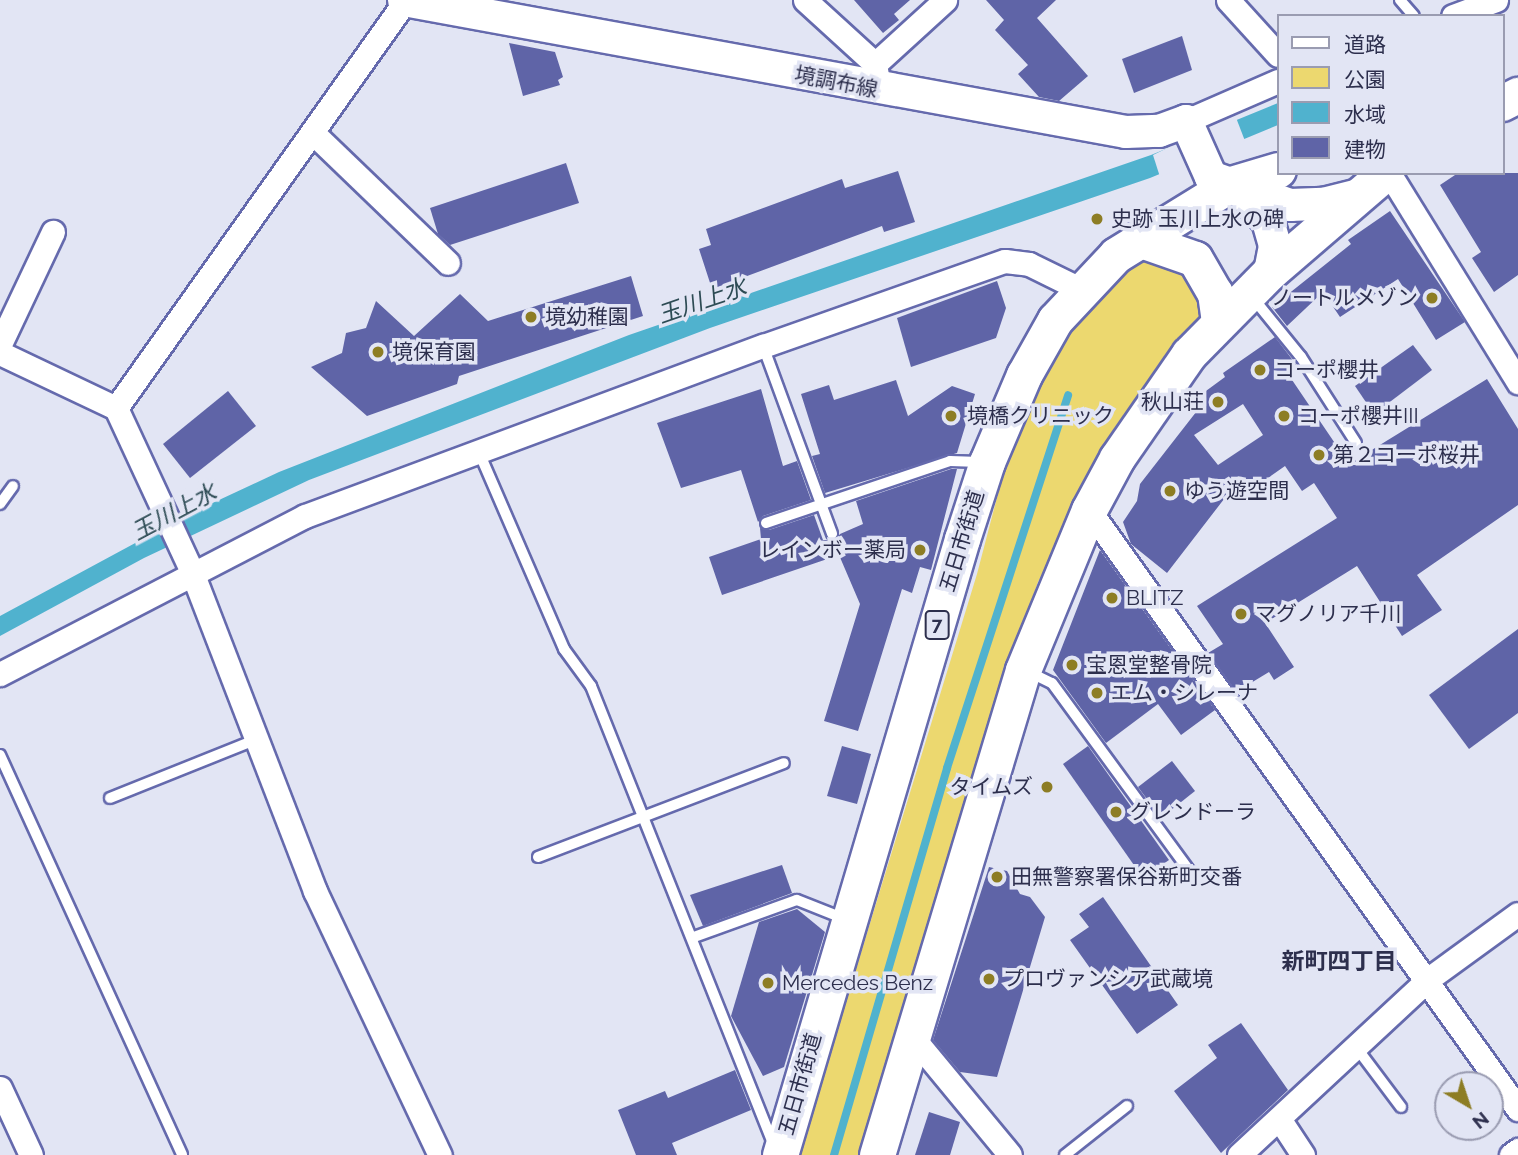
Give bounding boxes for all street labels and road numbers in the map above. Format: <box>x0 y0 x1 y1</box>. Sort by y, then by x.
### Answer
street label: 境調布線 <box>792 62 880 102</box>
street label: 五日市街道 <box>935 487 989 595</box>
road number: 7 <box>923 610 951 640</box>
street label: 五日市街道 <box>773 1030 827 1138</box>

